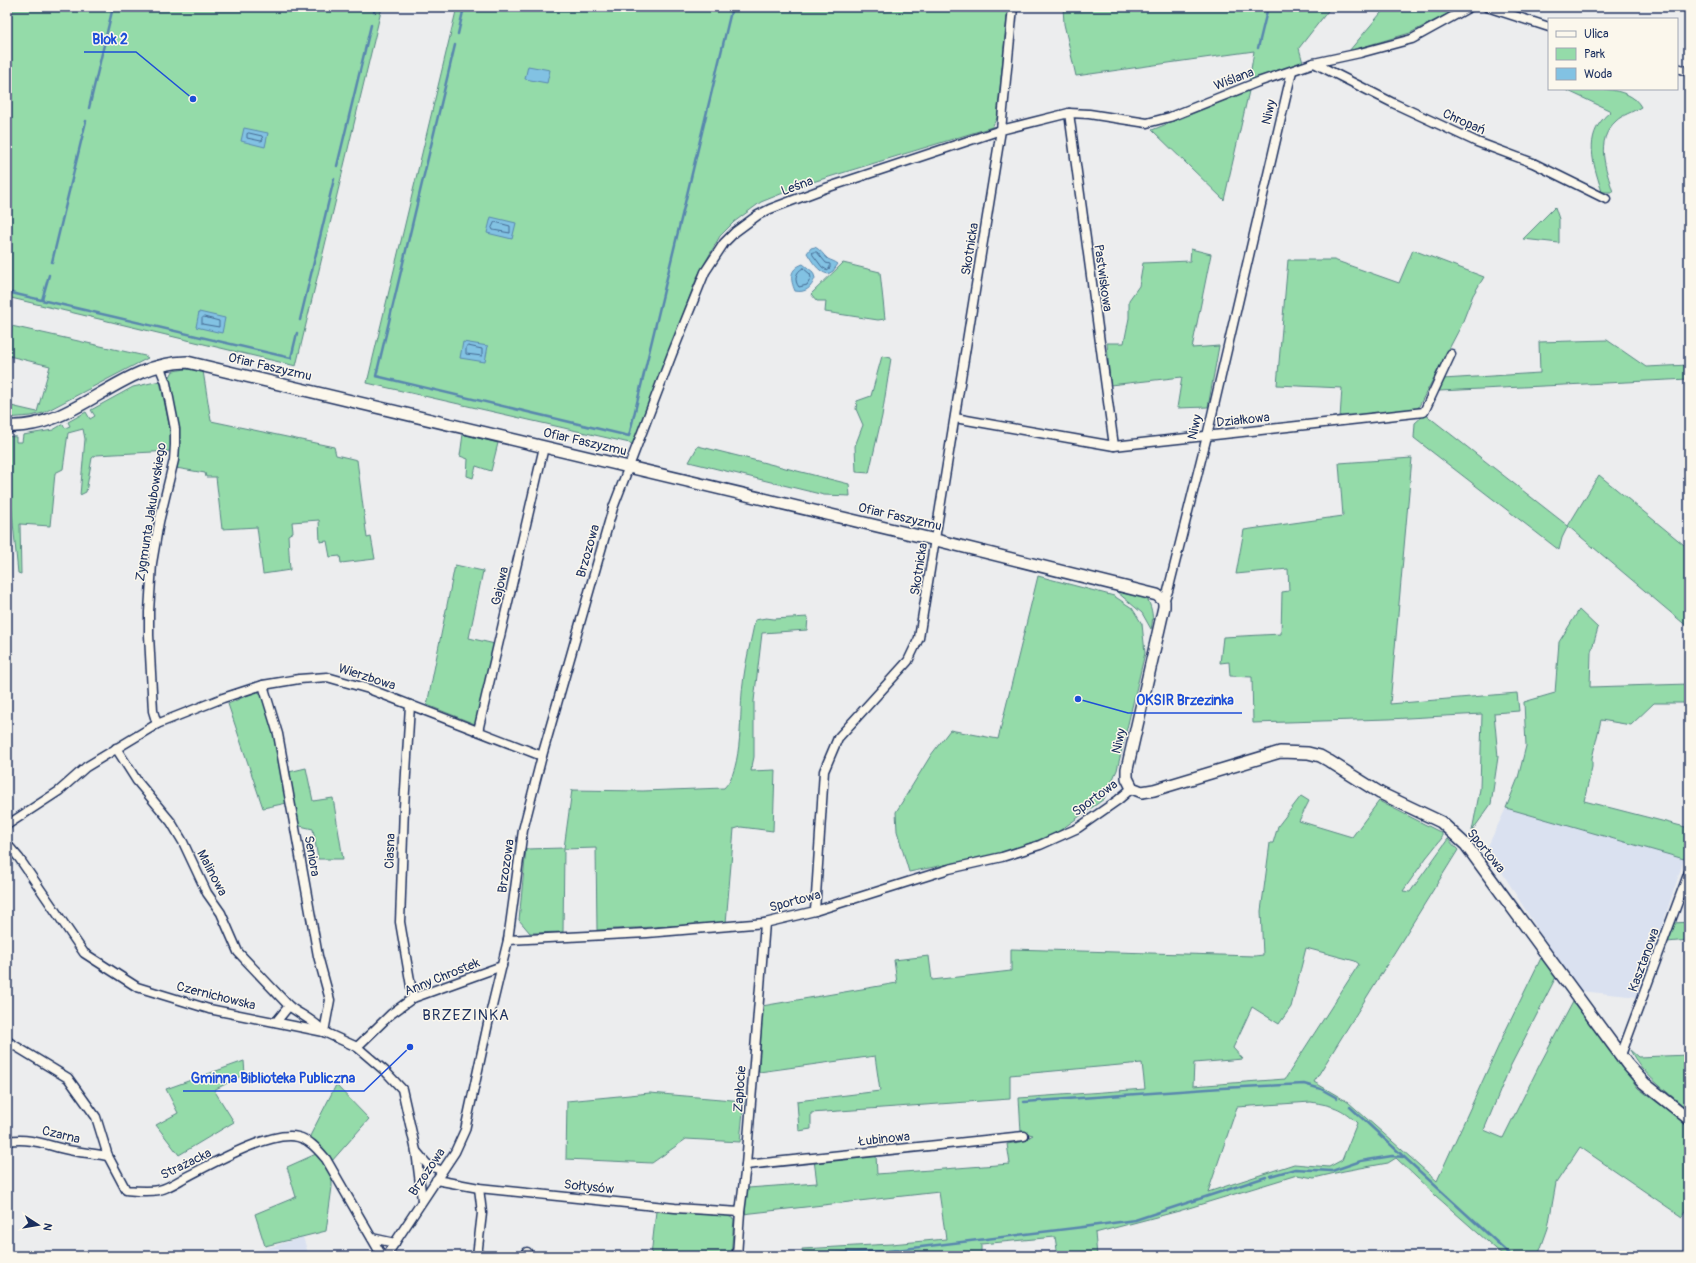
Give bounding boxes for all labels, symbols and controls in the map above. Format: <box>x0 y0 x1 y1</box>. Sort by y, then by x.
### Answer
legend <box>1548 18 1678 90</box>
callout: Blok 2 <box>84 26 136 52</box>
text: Ulica <box>1584 27 1609 42</box>
text: Blok 2 <box>92 31 128 48</box>
text: Park <box>1584 47 1605 62</box>
street label: Wiślana <box>1212 64 1256 94</box>
text: Woda <box>1584 67 1613 82</box>
street label: Niwy <box>1258 97 1280 126</box>
street label: Chropań <box>1440 105 1488 139</box>
street label: Leśna <box>779 173 815 199</box>
street label: Skotnicka <box>958 222 982 276</box>
street label: Pastwiskowa <box>1090 243 1116 313</box>
street label: Ofiar Faszyzmu <box>227 350 313 384</box>
street label: Działkowa <box>1216 409 1270 431</box>
street label: Niwy <box>1184 412 1206 441</box>
street label: Ofiar Faszyzmu <box>542 425 628 459</box>
street label: Zygmunta Jakubowskiego <box>132 442 170 582</box>
street label: Ofiar Faszyzmu <box>857 500 943 534</box>
street label: Brzozowa <box>573 523 603 579</box>
street label: Skotnicka <box>907 542 931 596</box>
street label: Gajowa <box>488 565 512 607</box>
street label: Wierzbowa <box>336 660 398 694</box>
callout: OKSIR Brzezinka <box>1128 687 1242 713</box>
text: OKSIR Brzezinka <box>1136 692 1234 709</box>
street label: Niwy <box>1108 726 1130 755</box>
street label: Sportowa <box>1069 776 1121 820</box>
street label: Sportowa <box>1463 826 1509 876</box>
street label: Ciasna <box>381 833 399 869</box>
street label: Seniora <box>301 834 323 878</box>
street label: Brzozowa <box>494 838 518 894</box>
street label: Malinowa <box>193 847 231 899</box>
street label: Sportowa <box>768 887 822 915</box>
street label: Kasztanowa <box>1625 926 1663 994</box>
street label: Anny Chrostek <box>402 954 482 999</box>
street label: Czernichowska <box>175 978 257 1014</box>
district label: BRZEZINKA <box>422 1006 510 1025</box>
callout: Gminna Biblioteka Publiczna <box>183 1065 364 1091</box>
street label: Zapłocie <box>730 1065 750 1113</box>
text: Gminna Biblioteka Publiczna <box>191 1070 356 1087</box>
street label: Czarna <box>40 1123 82 1147</box>
street label: Łubinowa <box>856 1128 911 1150</box>
street label: Strażacka <box>158 1145 214 1183</box>
street label: Brzozowa <box>405 1145 449 1199</box>
street label: Sołtysów <box>563 1176 615 1198</box>
north arrow <box>18 1205 58 1245</box>
text: N <box>40 1222 54 1233</box>

